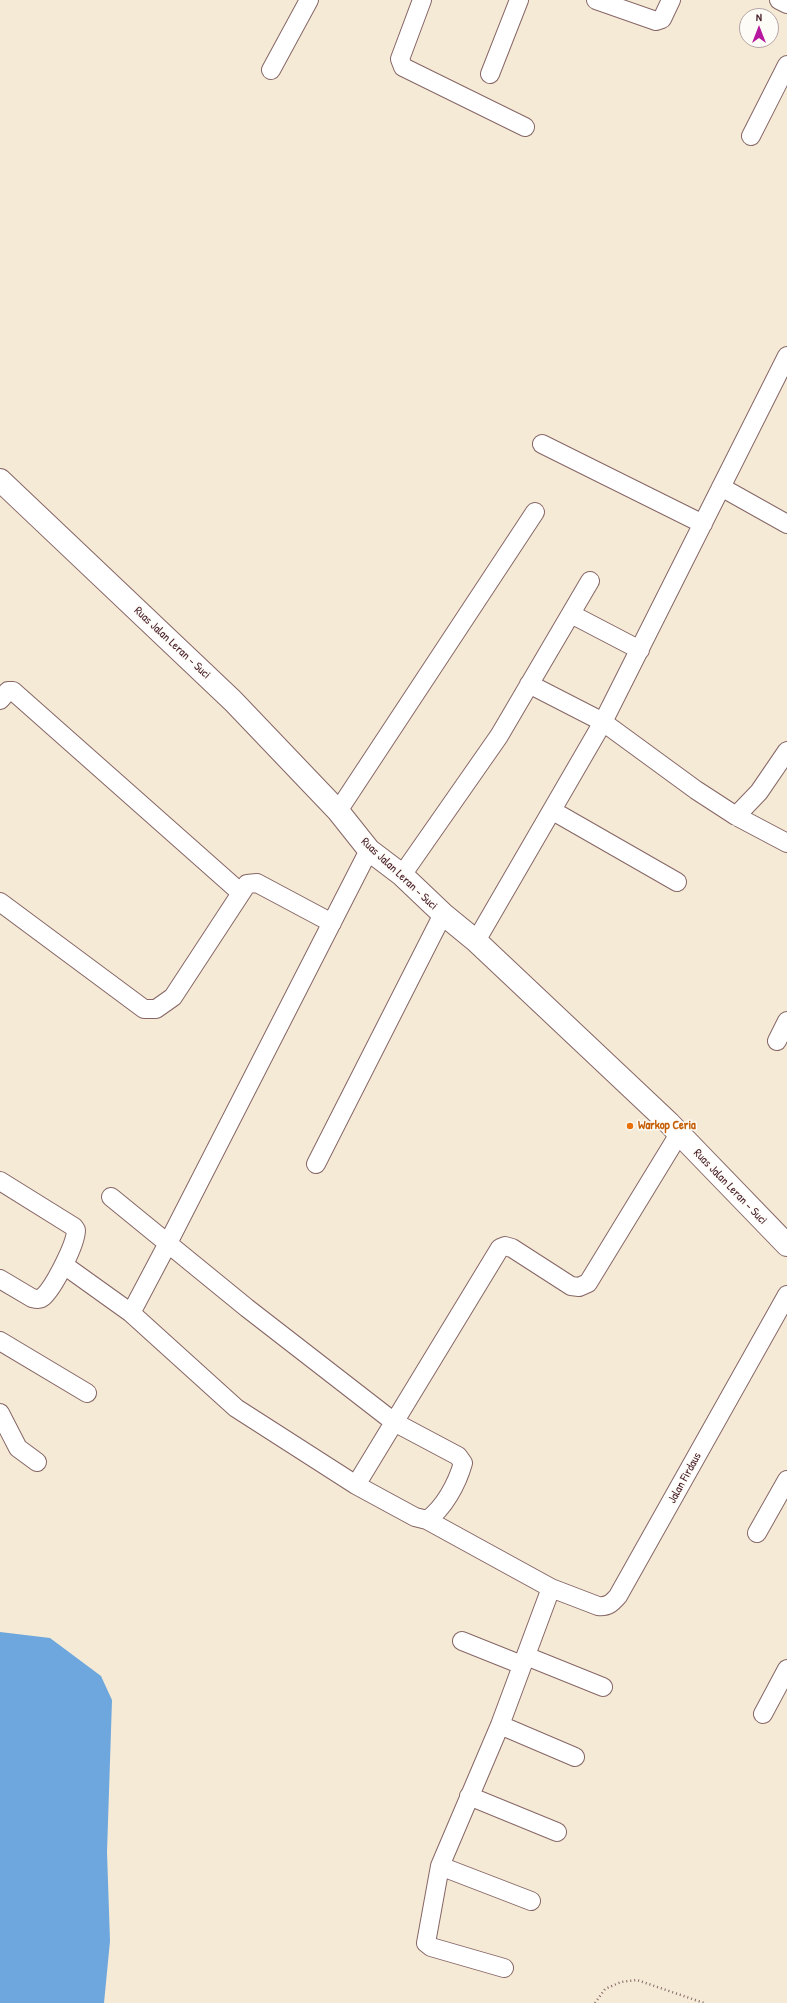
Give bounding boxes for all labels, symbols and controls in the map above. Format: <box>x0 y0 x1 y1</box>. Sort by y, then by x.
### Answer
north arrow <box>739 8 779 48</box>
text: N <box>756 10 762 24</box>
street label: Ruas Jalan Leran - Suci <box>131 604 213 682</box>
street label: Ruas Jalan Leran - Suci <box>358 835 440 913</box>
place label: Warkop Ceria <box>638 1119 696 1133</box>
marker: Warkop Ceria <box>625 1121 635 1131</box>
street label: Ruas Jalan Leran - Suci <box>690 1146 770 1228</box>
street label: Jalan Firdaus <box>665 1450 705 1506</box>

